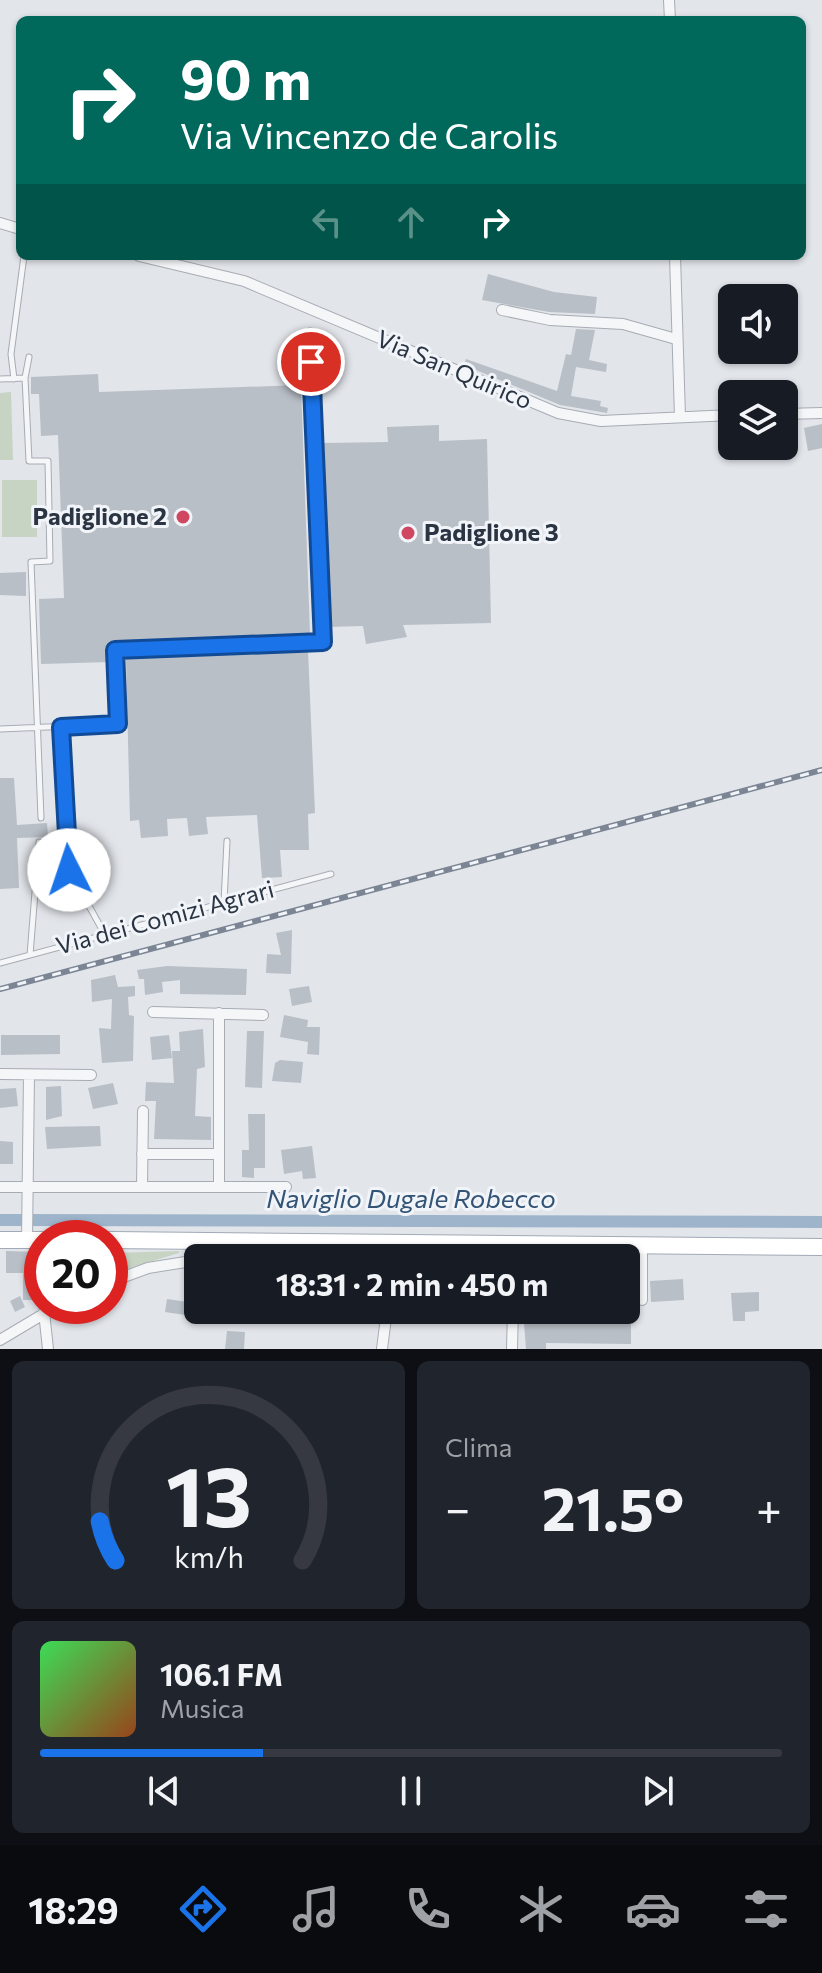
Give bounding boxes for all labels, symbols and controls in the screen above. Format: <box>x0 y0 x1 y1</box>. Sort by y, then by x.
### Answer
text: 90 m <box>180 43 311 112</box>
icon: right <box>48 48 152 152</box>
text: Via Vincenzo de Carolis <box>180 112 558 156</box>
icon: left <box>305 200 349 244</box>
icon: ahead <box>389 200 433 244</box>
icon: right <box>473 200 517 244</box>
map controls <box>718 284 798 460</box>
button: sound <box>718 284 798 364</box>
street label: Via San Quirico <box>373 323 537 414</box>
pin <box>277 328 345 396</box>
icon: arrive <box>289 340 333 384</box>
button: layers <box>718 380 798 460</box>
place label: Padiglione 2 <box>33 501 167 530</box>
marker: Padiglione 2 <box>174 508 192 526</box>
place label: Padiglione 3 <box>424 517 559 546</box>
marker: Padiglione 3 <box>399 524 417 542</box>
position arrow <box>27 828 111 912</box>
street label: Via dei Comizi Agrari <box>53 874 277 960</box>
water label: Naviglio Dugale Robecco <box>266 1182 556 1213</box>
speed limit sign: 20 <box>24 1220 128 1324</box>
text: 18:31 · 2 min · 450 m <box>276 1265 548 1302</box>
text: Clima <box>445 1431 512 1462</box>
text: 13 <box>165 1442 252 1544</box>
text: 21.5° <box>542 1470 684 1543</box>
text: − <box>445 1480 470 1534</box>
text: + <box>756 1480 782 1534</box>
text: km/h <box>174 1539 243 1574</box>
text: 106.1 FM <box>160 1655 283 1692</box>
text: Musica <box>160 1692 244 1723</box>
icon: previous <box>142 1769 186 1813</box>
icon: pause <box>389 1769 433 1813</box>
icon: next <box>636 1769 680 1813</box>
icon: directions <box>175 1881 231 1937</box>
icon: music <box>288 1881 344 1937</box>
icon: phone <box>400 1881 456 1937</box>
icon: climate <box>513 1881 569 1937</box>
icon: car <box>625 1881 681 1937</box>
icon: filters <box>738 1881 794 1937</box>
text: 18:29 <box>28 1887 119 1931</box>

